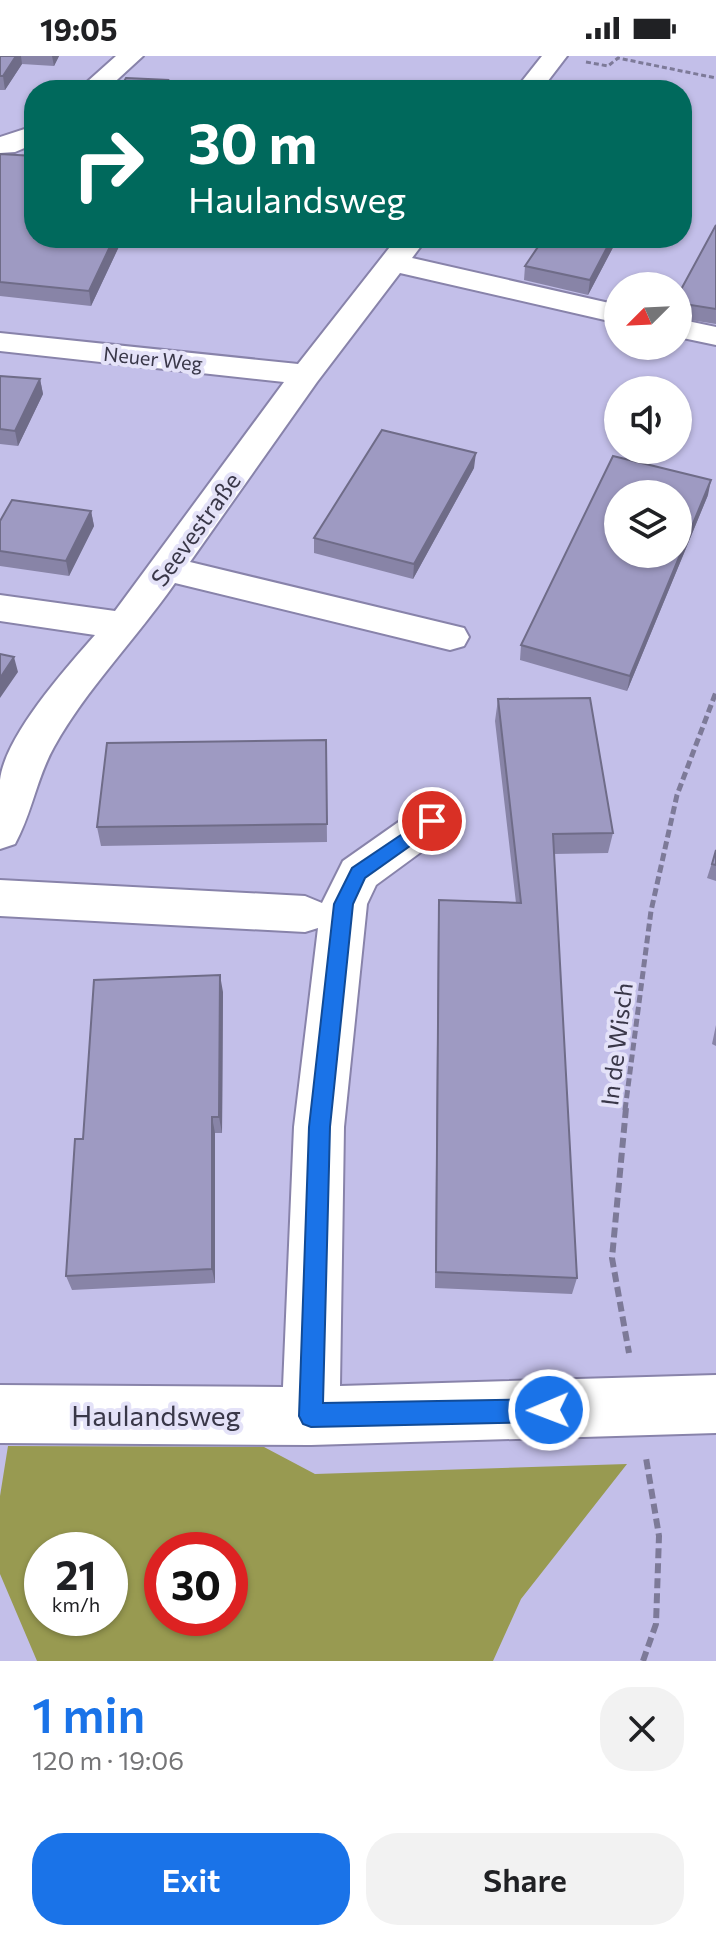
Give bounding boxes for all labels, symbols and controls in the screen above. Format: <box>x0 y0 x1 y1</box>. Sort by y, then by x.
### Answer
text: 19:05 <box>40 10 117 47</box>
text: 30 m <box>188 107 317 176</box>
icon: right <box>56 112 160 216</box>
text: Haulandsweg <box>188 176 406 220</box>
north arrow <box>604 272 692 360</box>
map controls <box>604 272 692 568</box>
street label: Neuer Weg <box>102 341 204 375</box>
button: sound <box>604 376 692 464</box>
street label: Seevestraße <box>144 467 246 591</box>
button: layers <box>604 480 692 568</box>
pin <box>398 787 466 855</box>
icon: arrive <box>410 799 454 843</box>
street label: In de Wisch <box>594 981 638 1107</box>
position arrow <box>507 1368 591 1452</box>
street label: Haulandsweg <box>71 1398 241 1432</box>
speed limit sign: 30 <box>144 1532 248 1636</box>
text: 21 <box>56 1549 96 1598</box>
text: km/h <box>52 1592 100 1616</box>
text: 1 min <box>32 1684 145 1743</box>
button: close <box>600 1687 684 1771</box>
text: 120 m · 19:06 <box>32 1744 184 1775</box>
button: Exit <box>32 1833 350 1925</box>
button: Share <box>366 1833 684 1925</box>

